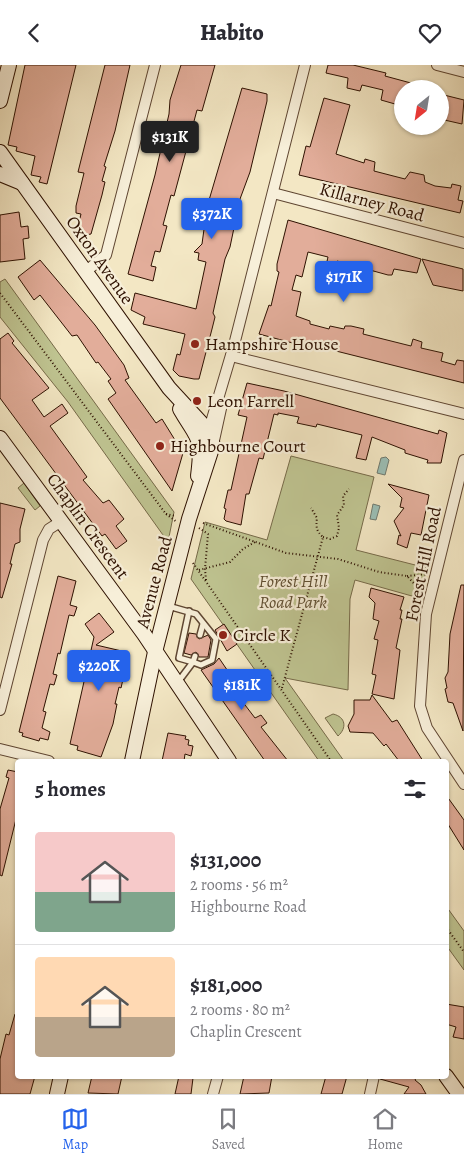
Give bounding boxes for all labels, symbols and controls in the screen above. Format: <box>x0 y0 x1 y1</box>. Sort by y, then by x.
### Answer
text: Habito <box>200 18 264 48</box>
icon: back <box>20 19 48 47</box>
icon: heart <box>416 19 444 47</box>
north arrow <box>394 80 449 135</box>
map controls <box>394 80 449 135</box>
pin: $131K <box>135 121 205 163</box>
text: $131K <box>152 126 188 148</box>
street label: Killarney Road <box>317 177 427 228</box>
pin: $372K <box>177 197 247 240</box>
text: $372K <box>192 203 232 225</box>
street label: Oxton Avenue <box>61 211 139 309</box>
pin: $171K <box>309 261 379 303</box>
text: $171K <box>326 266 362 288</box>
place label: Hampshire House <box>205 332 339 356</box>
marker: Hampshire House <box>189 338 201 350</box>
place label: Leon Farrell <box>207 389 294 413</box>
marker: Leon Farrell <box>191 395 203 407</box>
place label: Highbourne Court <box>170 434 306 458</box>
marker: Highbourne Court <box>154 440 166 452</box>
street label: Chaplin Crescent <box>41 468 135 584</box>
street label: Forest Hill Road <box>399 504 447 624</box>
street label: Avenue Road <box>130 533 178 632</box>
park label: Forest Hill Road Park <box>259 569 328 614</box>
place label: Circle K <box>233 623 291 647</box>
marker: Circle K <box>217 629 229 641</box>
pin: $220K <box>64 649 134 692</box>
text: $220K <box>78 655 120 677</box>
pin: $181K <box>207 669 277 711</box>
text: $181K <box>223 674 261 696</box>
text: 5 homes <box>35 775 106 803</box>
icon: filters <box>401 775 429 803</box>
text: $131,000 <box>190 846 261 874</box>
icon: home <box>75 852 135 912</box>
text: 2 rooms · 56 m² <box>190 874 288 896</box>
text: Highbourne Road <box>190 896 306 918</box>
text: $181,000 <box>190 971 262 999</box>
icon: home <box>75 977 135 1037</box>
text: 2 rooms · 80 m² <box>190 999 290 1021</box>
text: Chaplin Crescent <box>190 1021 302 1043</box>
tab: Map <box>61 1105 89 1154</box>
tab: Saved <box>212 1105 245 1154</box>
tab: Home <box>368 1105 403 1154</box>

